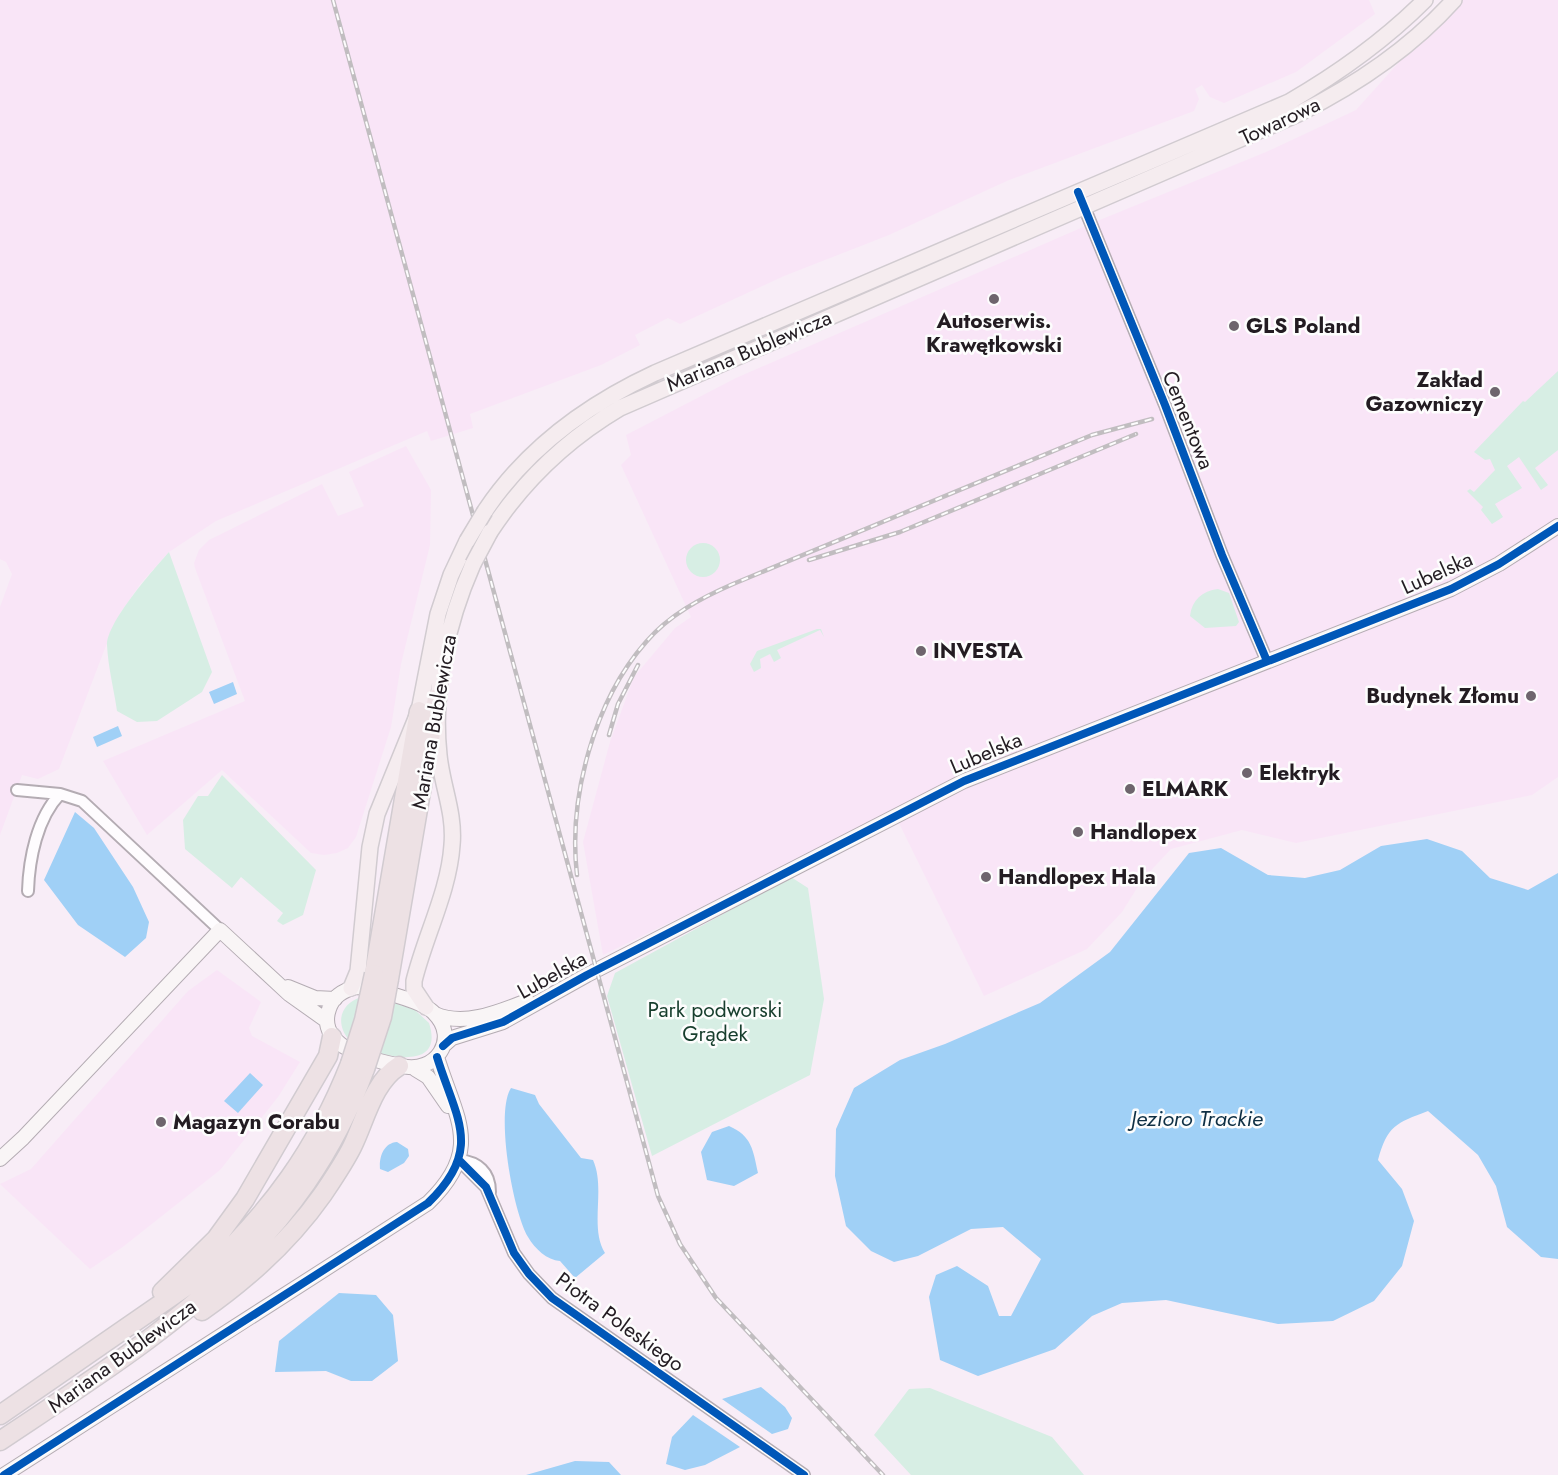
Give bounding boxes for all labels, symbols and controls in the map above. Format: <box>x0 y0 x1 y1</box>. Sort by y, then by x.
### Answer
street label: Towarowa <box>1235 89 1325 153</box>
marker: Autoserwis. Krawętkowski <box>987 292 1001 306</box>
street label: Mariana Bublewicza <box>662 303 836 399</box>
place label: Autoserwis. Krawętkowski <box>926 306 1062 360</box>
place label: GLS Poland <box>1246 311 1360 341</box>
marker: GLS Poland <box>1227 319 1241 333</box>
place label: Zakład Gazowniczy <box>1365 365 1484 419</box>
street label: Cementowa <box>1155 366 1221 474</box>
marker: Zakład Gazowniczy <box>1488 385 1502 399</box>
street label: Lubelska <box>1396 544 1478 602</box>
street label: Mariana Bublewicza <box>404 632 464 812</box>
place label: INVESTA <box>933 636 1023 666</box>
marker: INVESTA <box>914 644 928 658</box>
place label: Budynek Złomu <box>1366 681 1519 711</box>
marker: Budynek Złomu <box>1524 689 1538 703</box>
street label: Lubelska <box>945 724 1027 782</box>
place label: Elektryk <box>1259 758 1340 788</box>
marker: Elektryk <box>1240 766 1254 780</box>
place label: ELMARK <box>1142 774 1228 804</box>
marker: ELMARK <box>1123 782 1137 796</box>
place label: Handlopex <box>1090 817 1198 847</box>
marker: Handlopex <box>1071 825 1085 839</box>
place label: Handlopex Hala <box>998 862 1156 892</box>
marker: Handlopex Hala <box>979 870 993 884</box>
street label: Lubelska <box>512 944 592 1006</box>
park label: Park podworski Grądek <box>648 995 782 1049</box>
water label: Jezioro Trackie <box>1127 1102 1263 1134</box>
place label: Magazyn Corabu <box>173 1107 340 1137</box>
marker: Magazyn Corabu <box>154 1115 168 1129</box>
street label: Piotra Poleskiego <box>550 1265 690 1379</box>
street label: Mariana Bublewicza <box>42 1292 202 1420</box>

